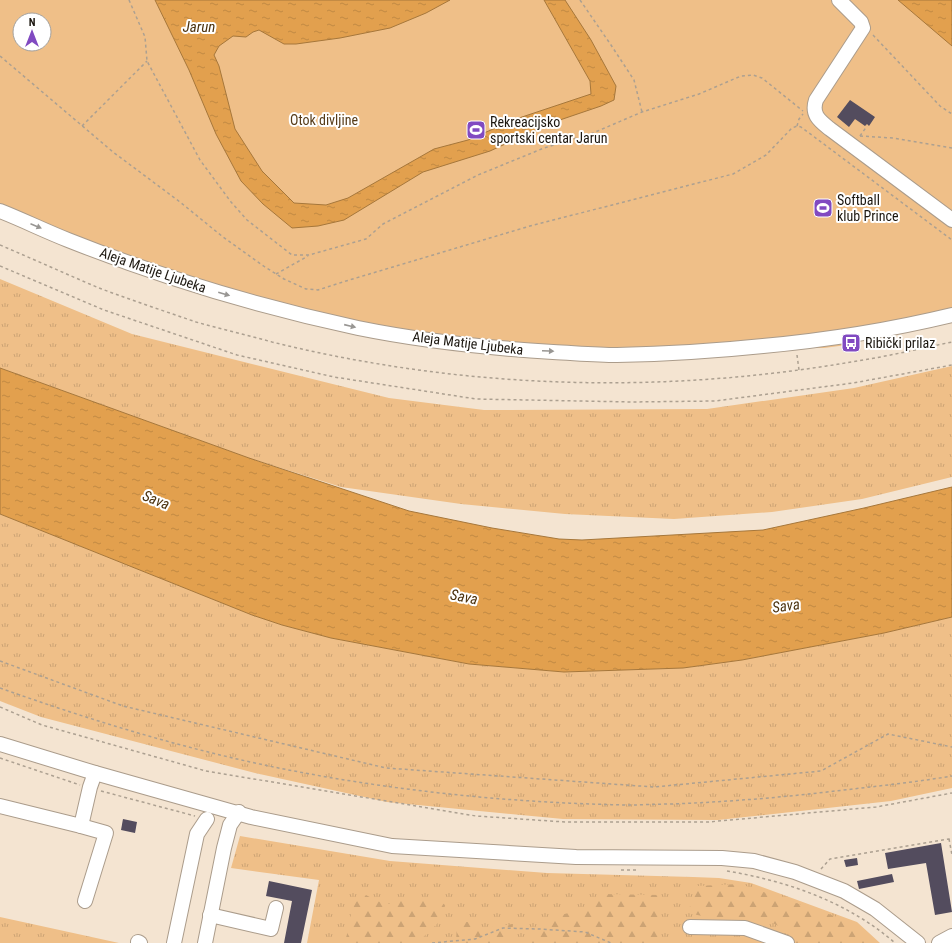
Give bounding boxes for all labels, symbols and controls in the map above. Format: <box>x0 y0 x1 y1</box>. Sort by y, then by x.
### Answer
north arrow <box>12 12 52 52</box>
text: N <box>29 16 36 29</box>
water label: Jarun <box>183 18 215 36</box>
park label: Otok divljine <box>290 112 358 128</box>
place label: Rekreacijsko sportski centar Jarun <box>490 114 608 146</box>
sports icon: Rekreacijsko sportski centar Jarun <box>465 119 487 141</box>
place label: Softball klub Prince <box>837 192 899 224</box>
sports icon: Softball klub Prince <box>812 197 834 219</box>
one-way arrow <box>30 223 41 229</box>
street label: Aleja Matije Ljubeka <box>98 244 208 296</box>
one-way arrow <box>218 291 230 297</box>
one-way arrow <box>344 323 356 329</box>
street label: Aleja Matije Ljubeka <box>412 328 524 358</box>
bus stop icon: Ribički prilaz <box>840 332 862 354</box>
place label: Ribički prilaz <box>865 335 935 351</box>
one-way arrow <box>542 348 554 355</box>
water label: Sava <box>140 487 172 514</box>
water label: Sava <box>449 586 479 608</box>
water label: Sava <box>771 595 801 617</box>

